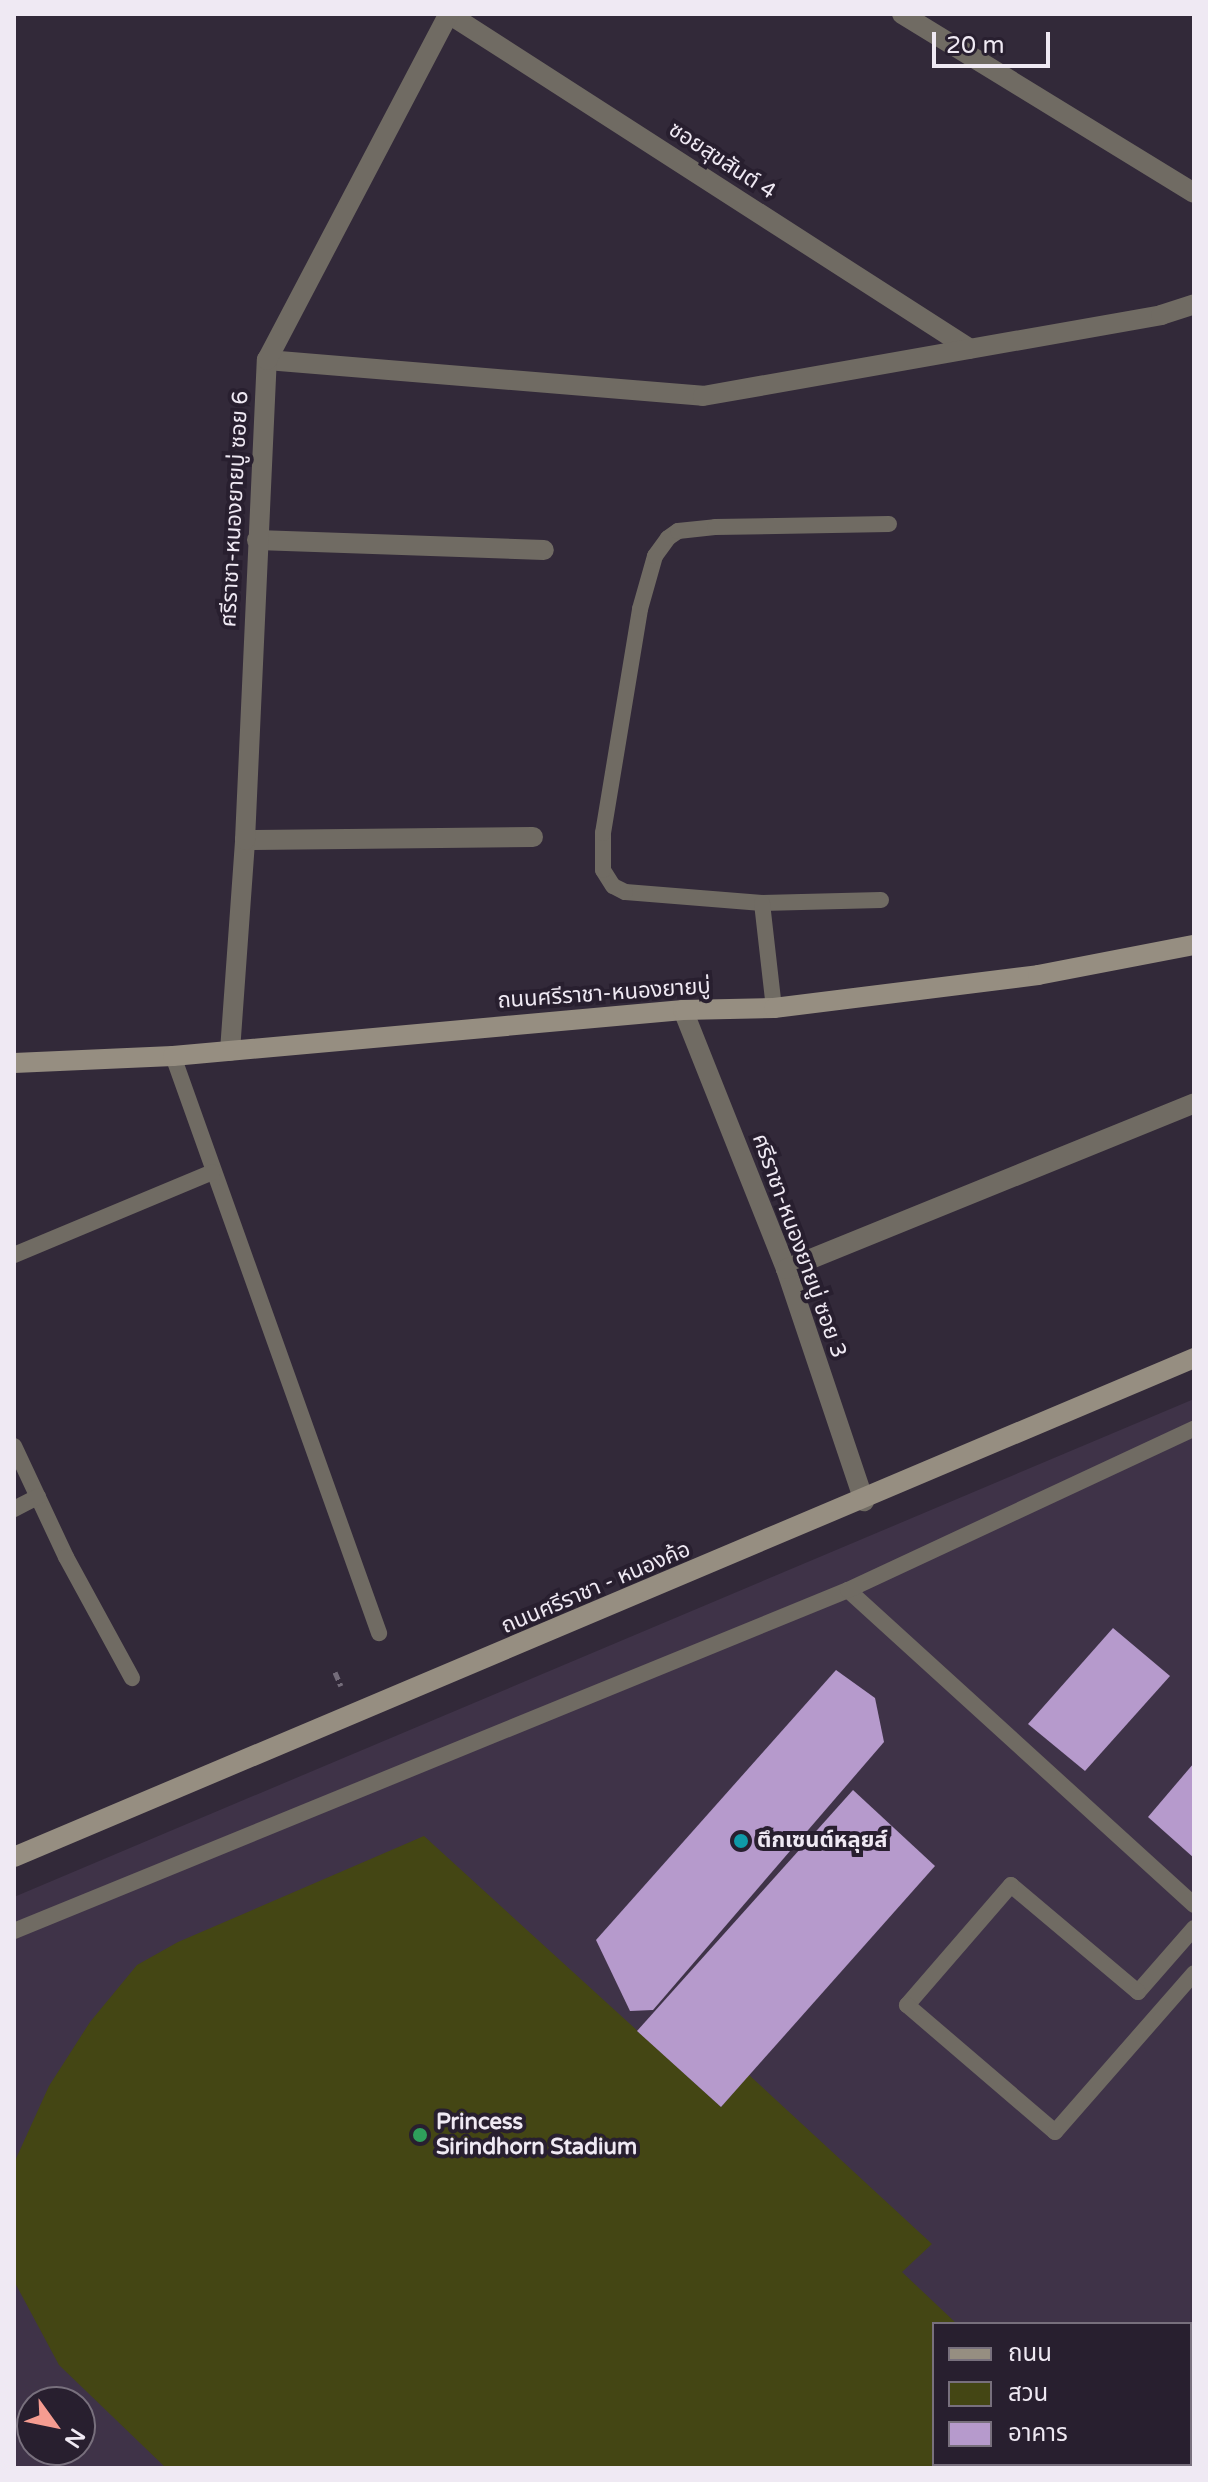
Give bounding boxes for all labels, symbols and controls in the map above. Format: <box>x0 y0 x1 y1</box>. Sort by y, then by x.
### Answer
scale bar <box>936 16 1054 66</box>
text: 20 m <box>946 31 1004 60</box>
street label: ซอยสุขสันต์ 4 <box>664 117 780 205</box>
street label: ศรีราชา-หนองยายบู่ ซอย 6 <box>216 390 254 628</box>
street label: ถนนศรีราชา-หนองยายบู่ <box>497 973 711 1015</box>
street label: ศรีราชา-หนองยายบู่ ซอย 3 <box>746 1130 852 1362</box>
street label: ถนนศรีราชา - หนองค้อ <box>497 1536 695 1640</box>
place label: ตึกเซนต์หลุยส์ <box>757 1828 888 1854</box>
marker: ตึกเซนต์หลุยส์ <box>732 1832 750 1850</box>
place label: Princess Sirindhorn Stadium <box>436 2109 637 2160</box>
marker: Princess Sirindhorn Stadium <box>411 2126 429 2144</box>
legend <box>932 2322 1192 2466</box>
text: ถนน <box>1008 2339 1052 2368</box>
text: สวน <box>1008 2379 1048 2408</box>
north arrow <box>16 2386 96 2466</box>
text: อาคาร <box>1008 2419 1068 2448</box>
text: N <box>59 2423 90 2452</box>

